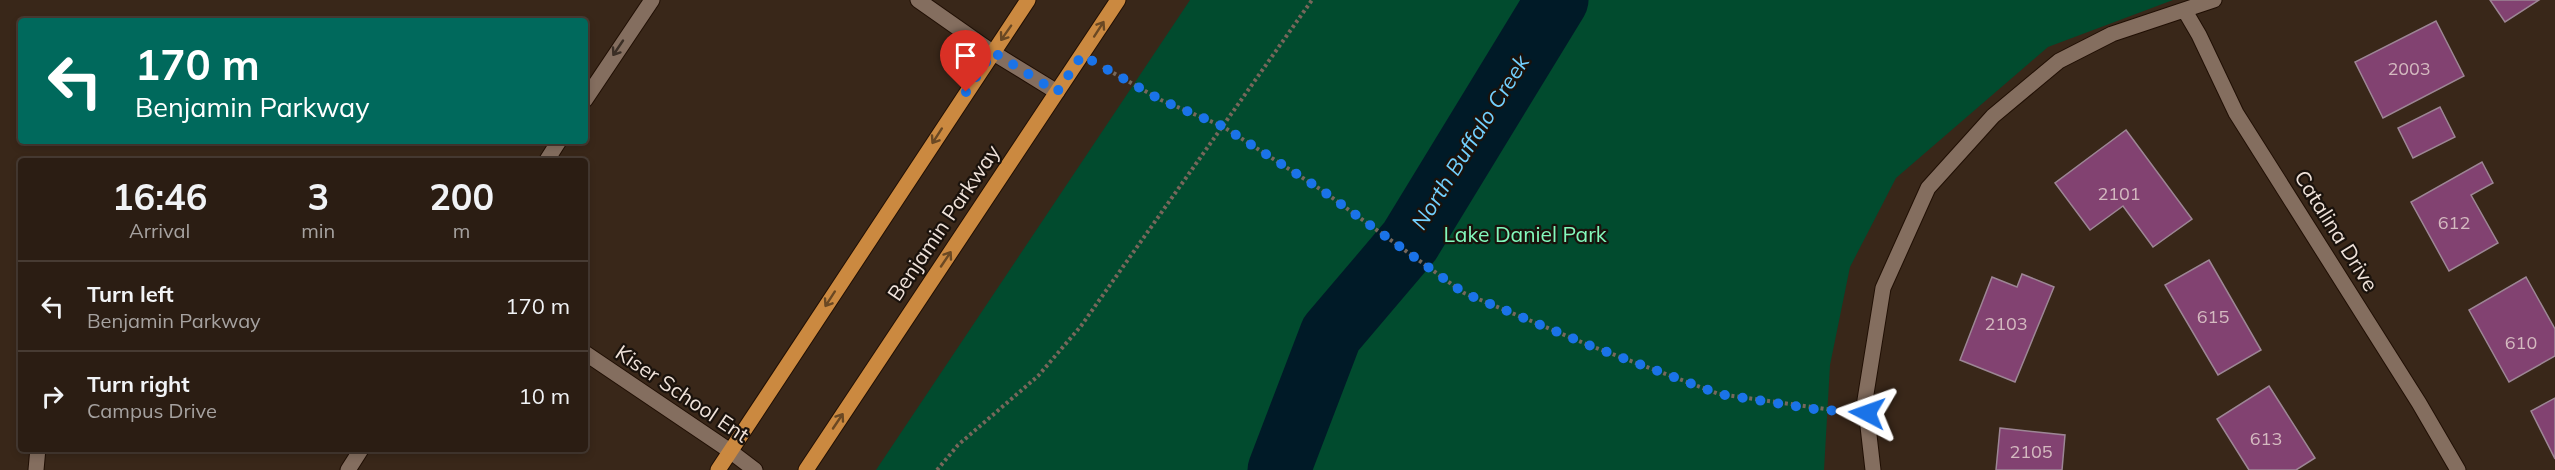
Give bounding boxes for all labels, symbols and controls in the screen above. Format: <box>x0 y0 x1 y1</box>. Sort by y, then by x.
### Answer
one-way arrow <box>1093 21 1105 37</box>
one-way arrow <box>1000 25 1012 41</box>
pin <box>940 30 991 92</box>
text: 170 m <box>135 38 260 91</box>
one-way arrow <box>612 39 624 56</box>
icon: arrive <box>949 39 982 72</box>
icon: left <box>36 42 114 120</box>
water label: North Buffalo Creek <box>1405 49 1535 235</box>
house number: 2003 <box>2387 57 2431 80</box>
text: Benjamin Parkway <box>135 90 369 124</box>
one-way arrow <box>931 127 943 144</box>
street label: Benjamin Parkway <box>881 140 1005 305</box>
street label: Catalina Drive <box>2289 165 2384 296</box>
text: 16:46 <box>112 174 207 219</box>
text: 3 <box>307 174 329 219</box>
text: 200 <box>429 174 494 219</box>
house number: 2101 <box>2097 182 2141 205</box>
house number: 612 <box>2438 211 2470 234</box>
text: Arrival <box>129 218 190 243</box>
text: min <box>301 218 335 243</box>
text: m <box>453 218 470 243</box>
park label: Lake Daniel Park <box>1443 221 1607 247</box>
one-way arrow <box>939 250 952 267</box>
text: Turn left <box>87 280 174 308</box>
icon: left <box>36 290 69 323</box>
one-way arrow <box>824 290 836 307</box>
text: 170 m <box>505 292 570 320</box>
house number: 615 <box>2197 305 2229 328</box>
text: Benjamin Parkway <box>87 308 261 333</box>
house number: 2103 <box>1984 312 2028 335</box>
house number: 610 <box>2505 331 2537 354</box>
street label: Kiser School Ent <box>611 339 754 447</box>
text: Turn right <box>87 370 190 398</box>
icon: right <box>36 380 69 413</box>
position arrow <box>1835 381 1899 445</box>
text: 10 m <box>519 382 570 410</box>
text: Campus Drive <box>87 398 217 423</box>
one-way arrow <box>832 414 844 430</box>
house number: 613 <box>2250 427 2282 450</box>
house number: 2105 <box>2009 440 2053 463</box>

